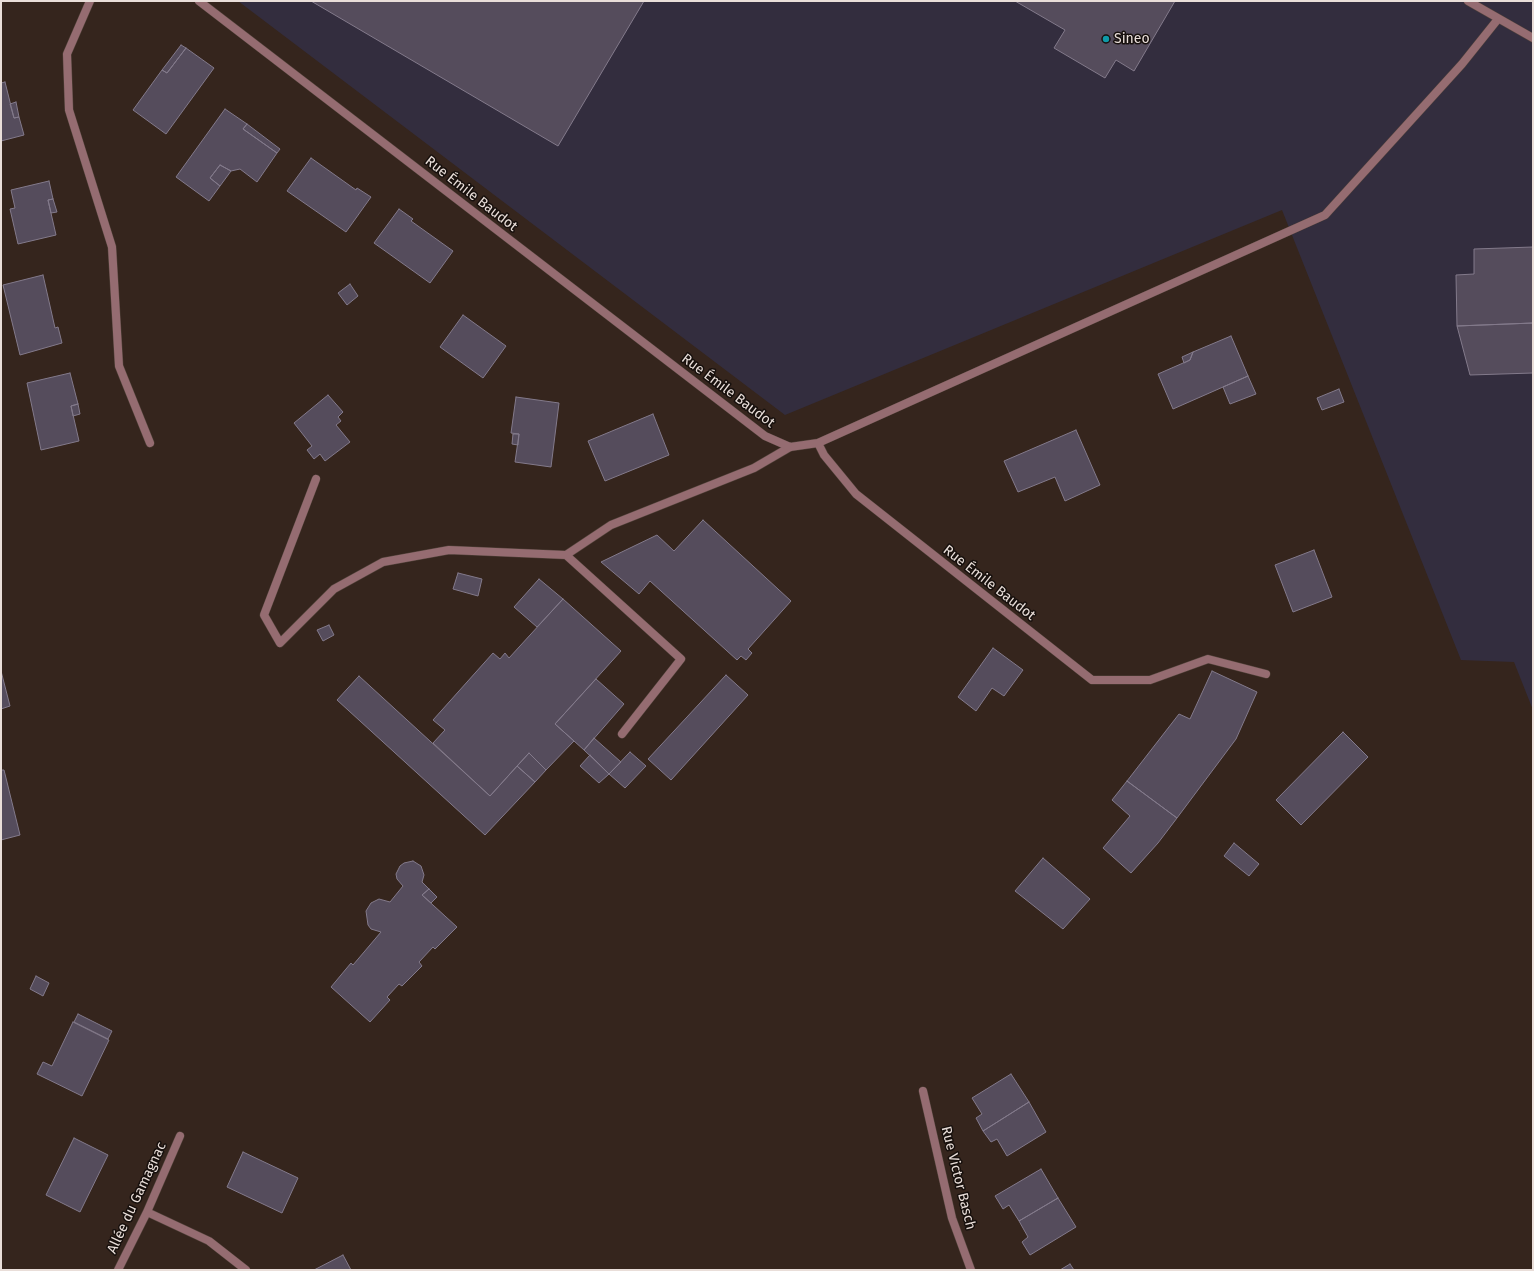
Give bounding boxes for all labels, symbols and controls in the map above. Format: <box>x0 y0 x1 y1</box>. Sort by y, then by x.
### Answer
place label: Sineo <box>1114 31 1150 47</box>
marker: Sineo <box>1101 34 1111 44</box>
street label: Rue Émile Baudot <box>422 153 520 235</box>
street label: Rue Émile Baudot <box>678 350 778 432</box>
street label: Rue Émile Baudot <box>940 542 1038 624</box>
street label: Rue Victor Basch <box>937 1125 979 1231</box>
street label: Allée du Gamagnac <box>104 1140 170 1256</box>

